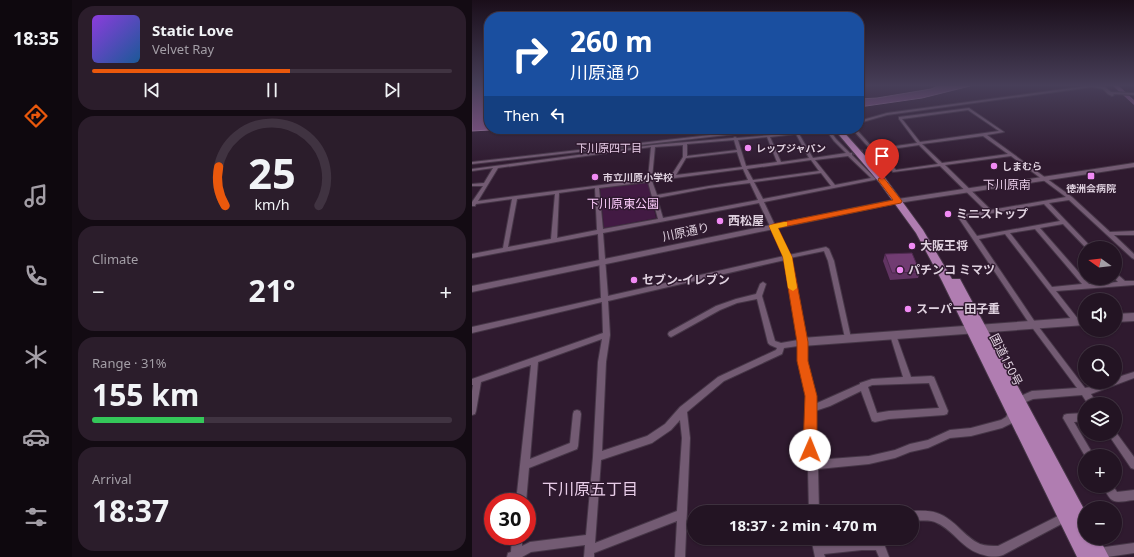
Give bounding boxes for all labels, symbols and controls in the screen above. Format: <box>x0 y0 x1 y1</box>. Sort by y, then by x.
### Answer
text: Static Love <box>152 20 233 40</box>
text: 260 m <box>570 22 653 60</box>
text: 18:35 <box>13 26 59 50</box>
icon: right <box>504 28 556 80</box>
text: Velvet Ray <box>152 40 214 58</box>
text: 川原通り <box>570 60 642 84</box>
icon: previous <box>141 79 163 101</box>
icon: pause <box>261 79 283 101</box>
icon: next <box>381 79 403 101</box>
icon: directions <box>22 102 50 130</box>
icon: left <box>547 104 569 126</box>
text: Then <box>504 105 539 125</box>
pin <box>865 139 899 180</box>
district label: 下川原四丁目 <box>576 140 642 155</box>
place label: レップジャパン <box>756 141 826 155</box>
marker: レップジャパン <box>743 143 753 153</box>
text: 25 <box>248 145 296 201</box>
icon: arrive <box>871 145 893 167</box>
place label: しまむら <box>1002 159 1042 173</box>
marker: しまむら <box>989 161 999 171</box>
place label: 市立川原小学校 <box>603 170 673 184</box>
marker: 徳洲会病院 <box>1086 171 1096 181</box>
marker: 市立川原小学校 <box>590 172 600 182</box>
district label: 下川原南 <box>983 176 1031 193</box>
place label: 徳洲会病院 <box>1066 181 1116 195</box>
icon: music <box>22 182 50 210</box>
text: km/h <box>254 195 290 214</box>
park label: 下川原東公園 <box>587 195 659 212</box>
place label: ミニストップ <box>956 205 1028 222</box>
marker: ミニストップ <box>943 209 953 219</box>
place label: 西松屋 <box>728 212 764 229</box>
marker: 西松屋 <box>715 216 725 226</box>
street label: 川原通り <box>661 218 711 245</box>
place label: 大阪王将 <box>920 237 968 254</box>
marker: 大阪王将 <box>907 241 917 251</box>
north arrow <box>1078 241 1122 285</box>
map controls <box>1078 241 1122 545</box>
text: Climate <box>92 250 138 268</box>
place label: パチンコ ミマツ <box>908 261 995 278</box>
icon: phone <box>22 262 50 290</box>
marker: パチンコ ミマツ <box>895 265 905 275</box>
text: 21° <box>248 270 296 311</box>
place label: セブン-イレブン <box>642 271 730 288</box>
marker: セブン-イレブン <box>629 275 639 285</box>
text: − <box>92 276 105 306</box>
text: + <box>439 276 452 306</box>
button: sound <box>1078 293 1122 337</box>
place label: スーパー田子重 <box>916 300 1000 317</box>
marker: スーパー田子重 <box>903 304 913 314</box>
street label: 国道150号 <box>986 331 1027 389</box>
icon: climate <box>22 343 50 371</box>
button: search <box>1078 345 1122 389</box>
text: Range · 31% <box>92 354 167 372</box>
text: 155 km <box>92 374 199 415</box>
button: layers <box>1078 397 1122 441</box>
icon: car <box>22 423 50 451</box>
position arrow <box>789 429 831 471</box>
button: + <box>1078 449 1122 493</box>
text: Arrival <box>92 470 132 488</box>
district label: 下川原五丁目 <box>542 478 638 500</box>
text: 18:37 <box>92 490 169 531</box>
speed limit sign: 30 <box>484 493 536 545</box>
button: − <box>1078 501 1122 545</box>
icon: filters <box>22 503 50 531</box>
text: 18:37 · 2 min · 470 m <box>729 515 877 535</box>

